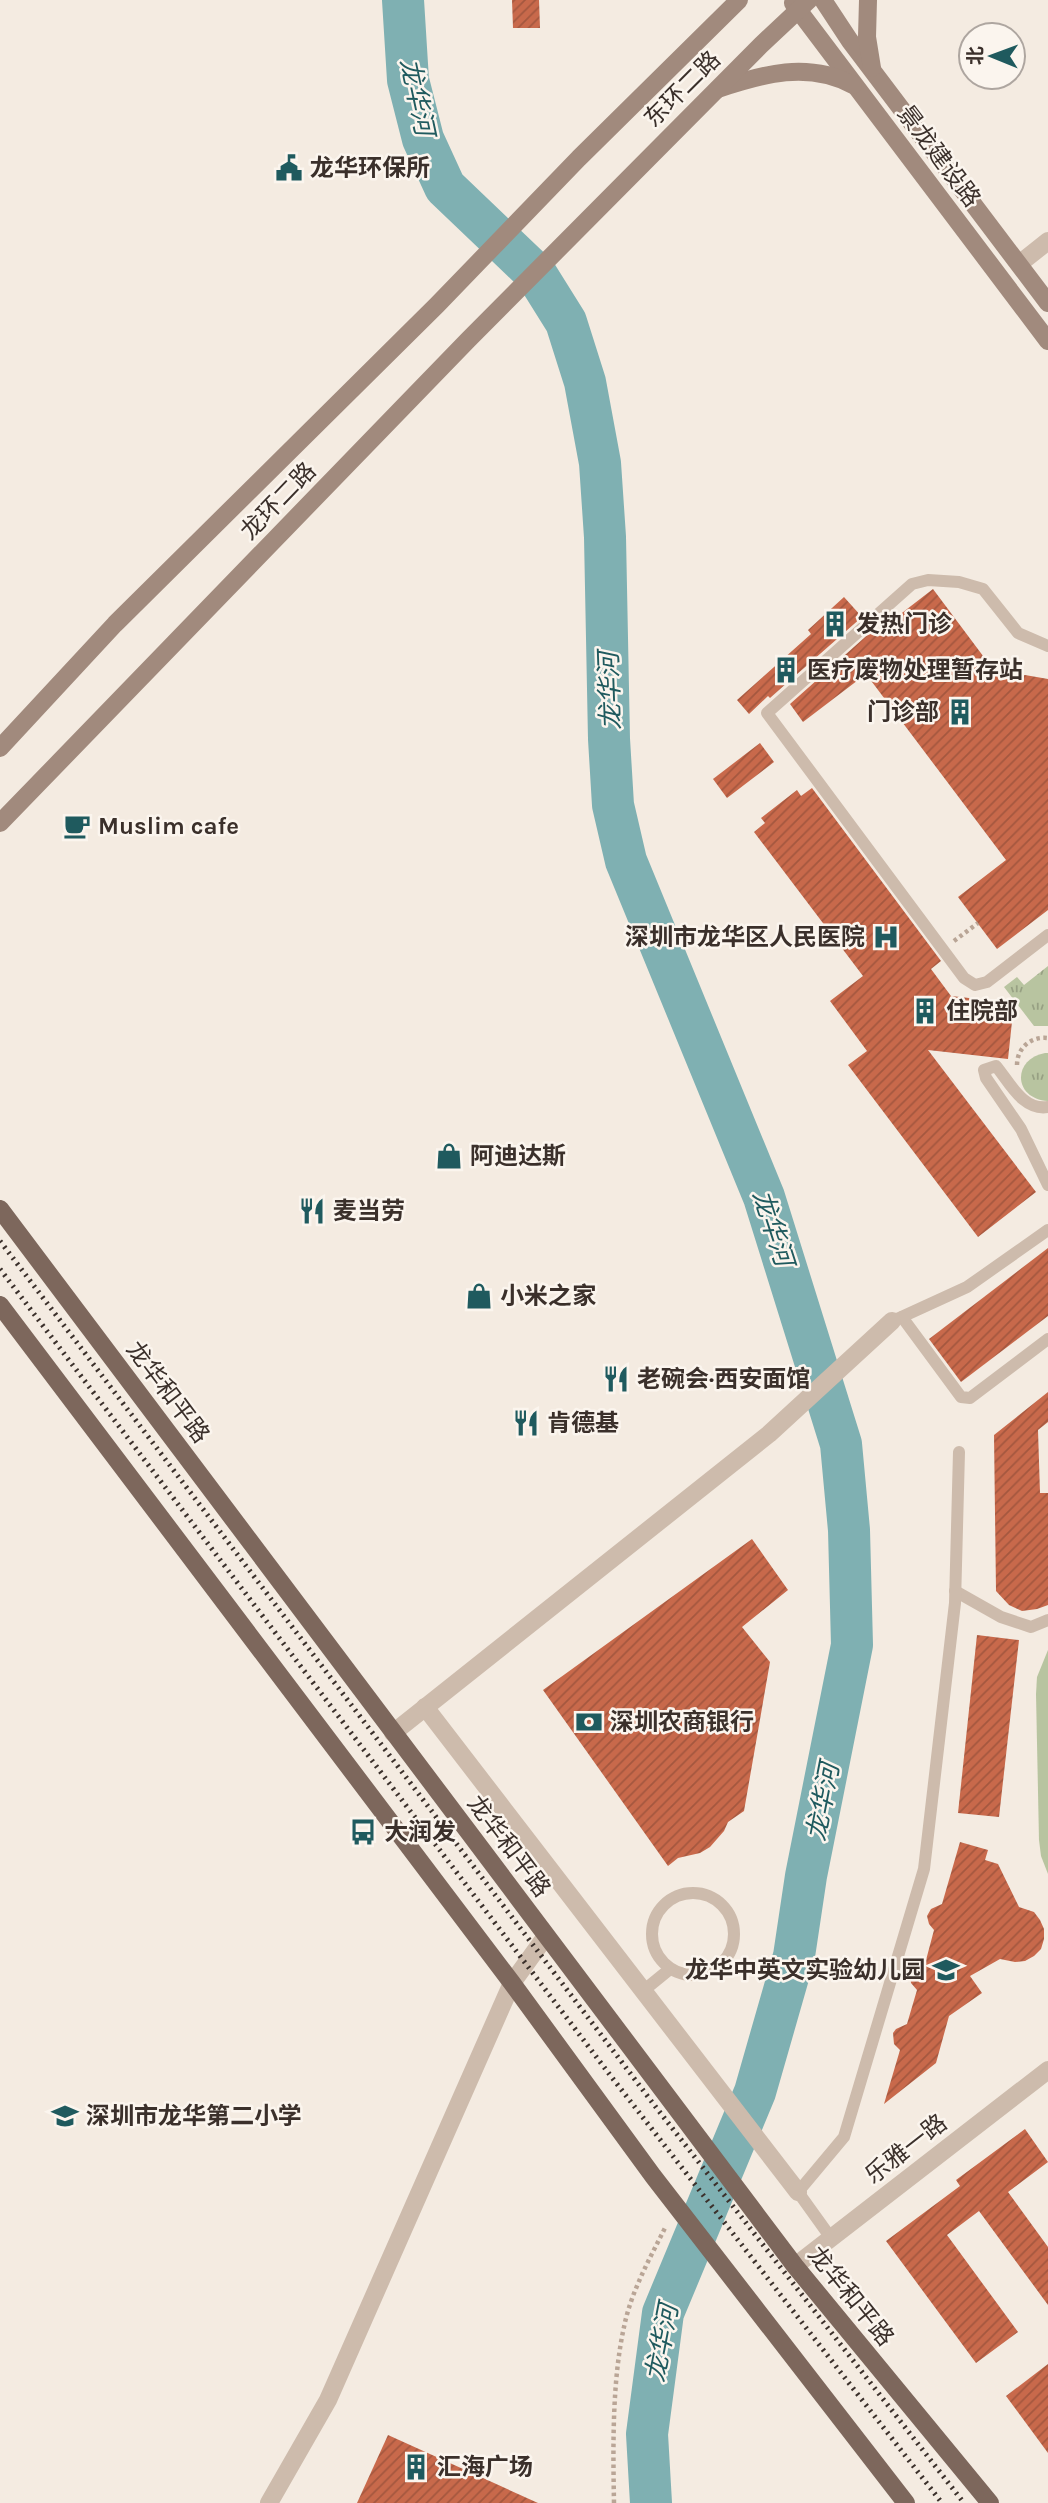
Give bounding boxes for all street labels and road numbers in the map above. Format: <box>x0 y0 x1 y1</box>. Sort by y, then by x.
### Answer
street label: 东环二路 <box>638 45 726 133</box>
street label: 景龙建设路 <box>892 100 986 212</box>
street label: 龙环二路 <box>235 457 321 545</box>
street label: 龙华和平路 <box>121 1336 215 1448</box>
street label: 龙华和平路 <box>462 1790 556 1902</box>
street label: 乐雅一路 <box>860 2108 952 2190</box>
street label: 龙华和平路 <box>802 2241 900 2351</box>

